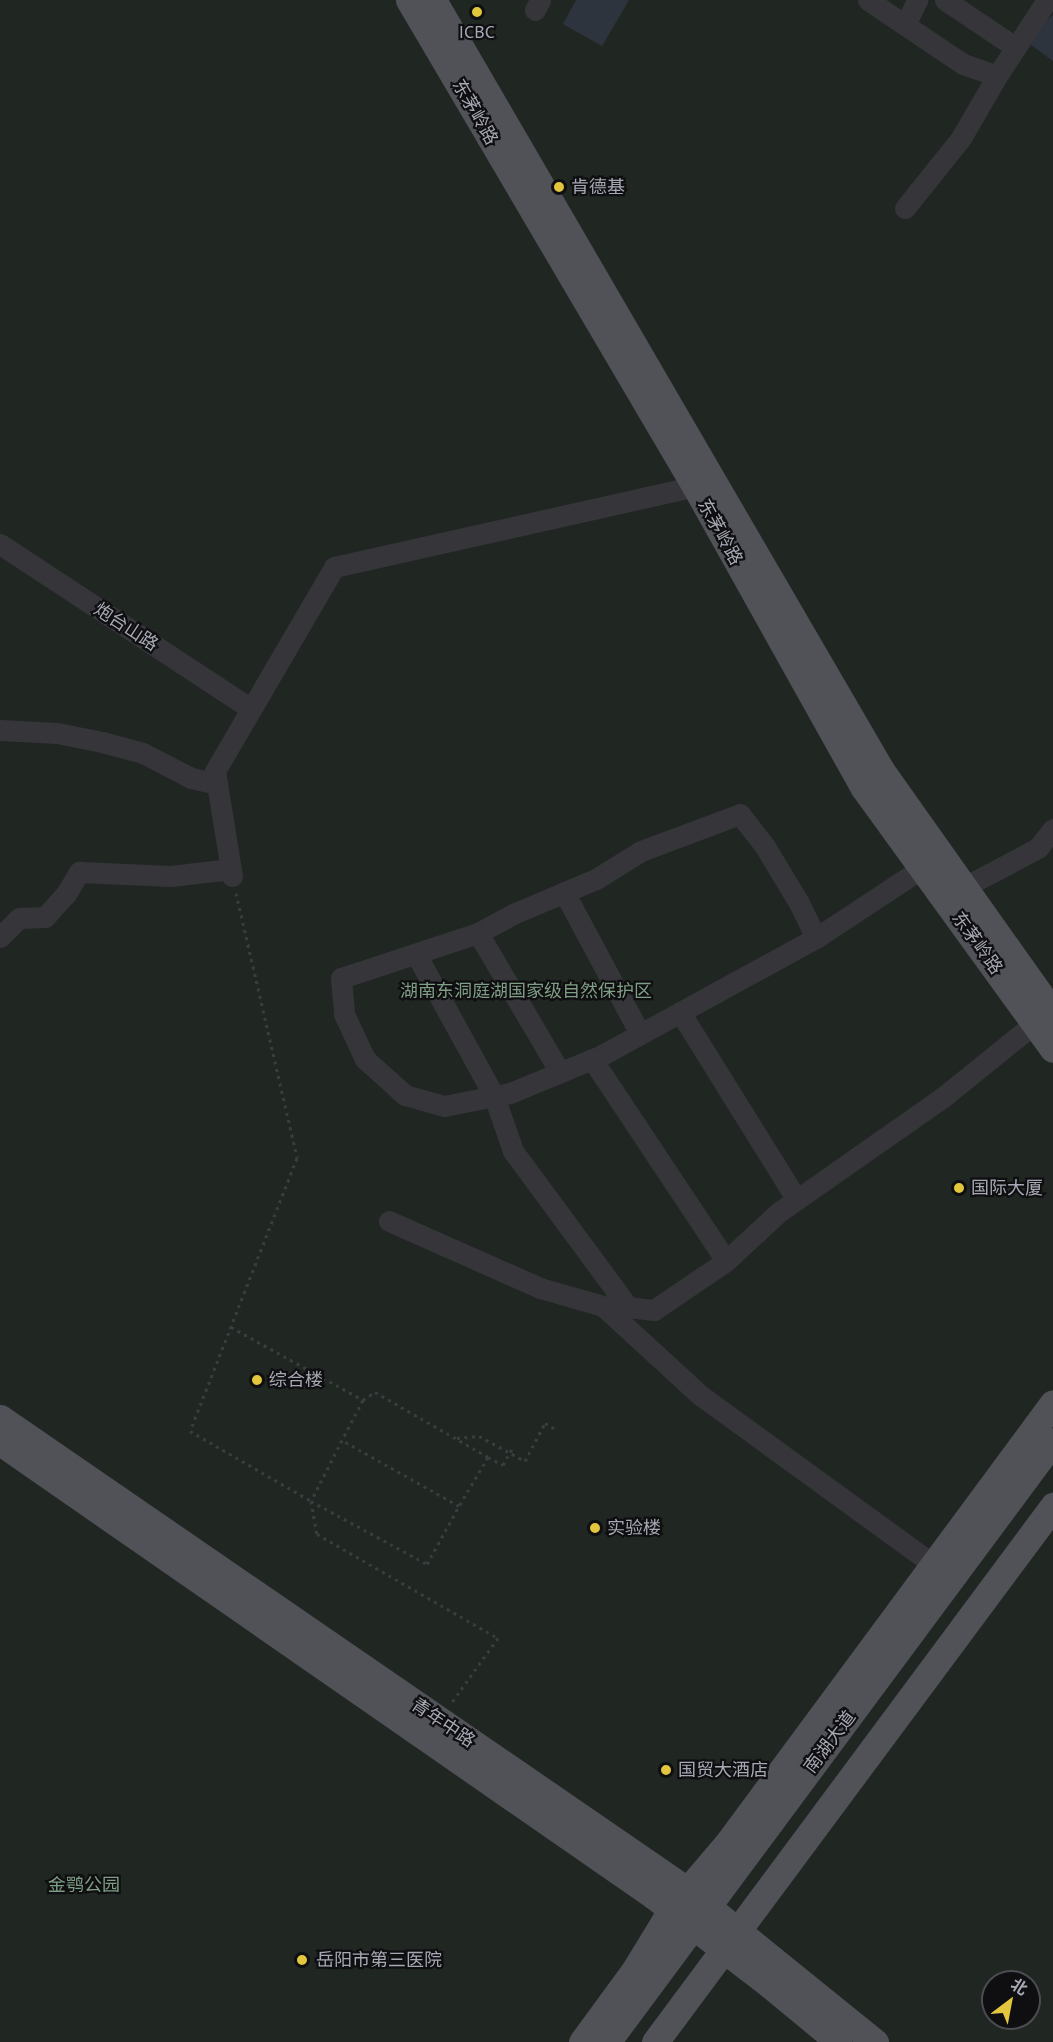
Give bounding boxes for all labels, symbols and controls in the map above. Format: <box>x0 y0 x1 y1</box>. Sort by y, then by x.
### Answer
marker: ICBC <box>470 5 484 19</box>
place label: ICBC <box>459 21 495 43</box>
street label: 东茅岭路 <box>448 75 502 149</box>
place label: 肯德基 <box>571 176 625 198</box>
marker: 肯德基 <box>552 180 566 194</box>
street label: 东茅岭路 <box>693 495 747 569</box>
street label: 炮台山路 <box>90 598 162 656</box>
street label: 东茅岭路 <box>947 908 1007 978</box>
park label: 湖南东洞庭湖国家级自然保护区 <box>400 980 652 1002</box>
place label: 国际大厦 <box>971 1177 1043 1199</box>
marker: 国际大厦 <box>952 1181 966 1195</box>
place label: 综合楼 <box>269 1369 323 1391</box>
marker: 综合楼 <box>250 1373 264 1387</box>
place label: 实验楼 <box>607 1517 661 1539</box>
marker: 实验楼 <box>588 1521 602 1535</box>
street label: 青年中路 <box>407 1694 479 1752</box>
street label: 南湖大道 <box>800 1707 860 1777</box>
place label: 国贸大酒店 <box>678 1759 768 1781</box>
marker: 国贸大酒店 <box>659 1763 673 1777</box>
park label: 金鹗公园 <box>48 1874 120 1896</box>
place label: 岳阳市第三医院 <box>316 1949 442 1971</box>
marker: 岳阳市第三医院 <box>293 1951 311 1969</box>
north arrow <box>981 1970 1041 2030</box>
text: 北 <box>1007 1974 1032 1999</box>

